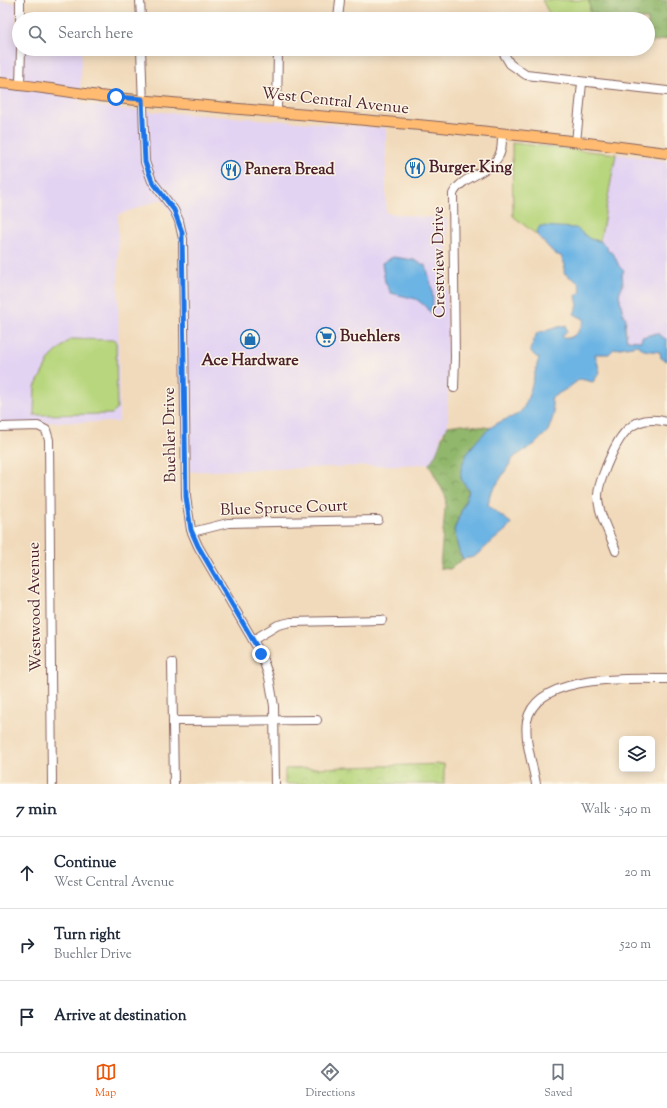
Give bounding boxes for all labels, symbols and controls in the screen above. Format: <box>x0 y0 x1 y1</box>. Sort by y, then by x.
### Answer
search box <box>12 12 655 56</box>
icon: search <box>26 23 48 45</box>
text: Search here <box>58 24 133 45</box>
street label: West Central Avenue <box>260 83 410 121</box>
route start <box>107 88 125 106</box>
restaurant icon: Burger King <box>404 157 426 179</box>
place label: Burger King <box>429 157 512 180</box>
restaurant icon: Panera Bread <box>220 159 242 181</box>
place label: Panera Bread <box>245 159 335 182</box>
street label: Crestview Drive <box>428 206 452 318</box>
supermarket icon: Buehlers <box>315 326 337 348</box>
place label: Buehlers <box>340 326 400 349</box>
shop icon: Ace Hardware <box>239 328 261 350</box>
place label: Ace Hardware <box>201 350 299 373</box>
street label: Buehler Drive <box>159 387 183 483</box>
street label: Blue Spruce Court <box>220 495 349 523</box>
street label: Westwood Avenue <box>23 542 49 672</box>
route end <box>252 645 270 663</box>
map controls <box>619 736 655 772</box>
button: layers <box>619 736 655 772</box>
text: 7 min <box>16 798 57 822</box>
text: Walk · 540 m <box>580 801 651 819</box>
text: Continue <box>54 853 116 874</box>
icon: ahead <box>16 862 38 884</box>
text: 20 m <box>625 864 651 882</box>
text: West Central Avenue <box>54 874 174 892</box>
text: Turn right <box>54 925 120 946</box>
icon: right <box>16 934 38 956</box>
text: 520 m <box>620 936 651 954</box>
text: Buehler Drive <box>54 946 132 964</box>
icon: arrive <box>16 1006 38 1028</box>
text: Arrive at destination <box>54 1006 187 1027</box>
tab: Map <box>95 1061 117 1101</box>
tab: Directions <box>306 1061 355 1101</box>
tab: Saved <box>544 1061 572 1101</box>

